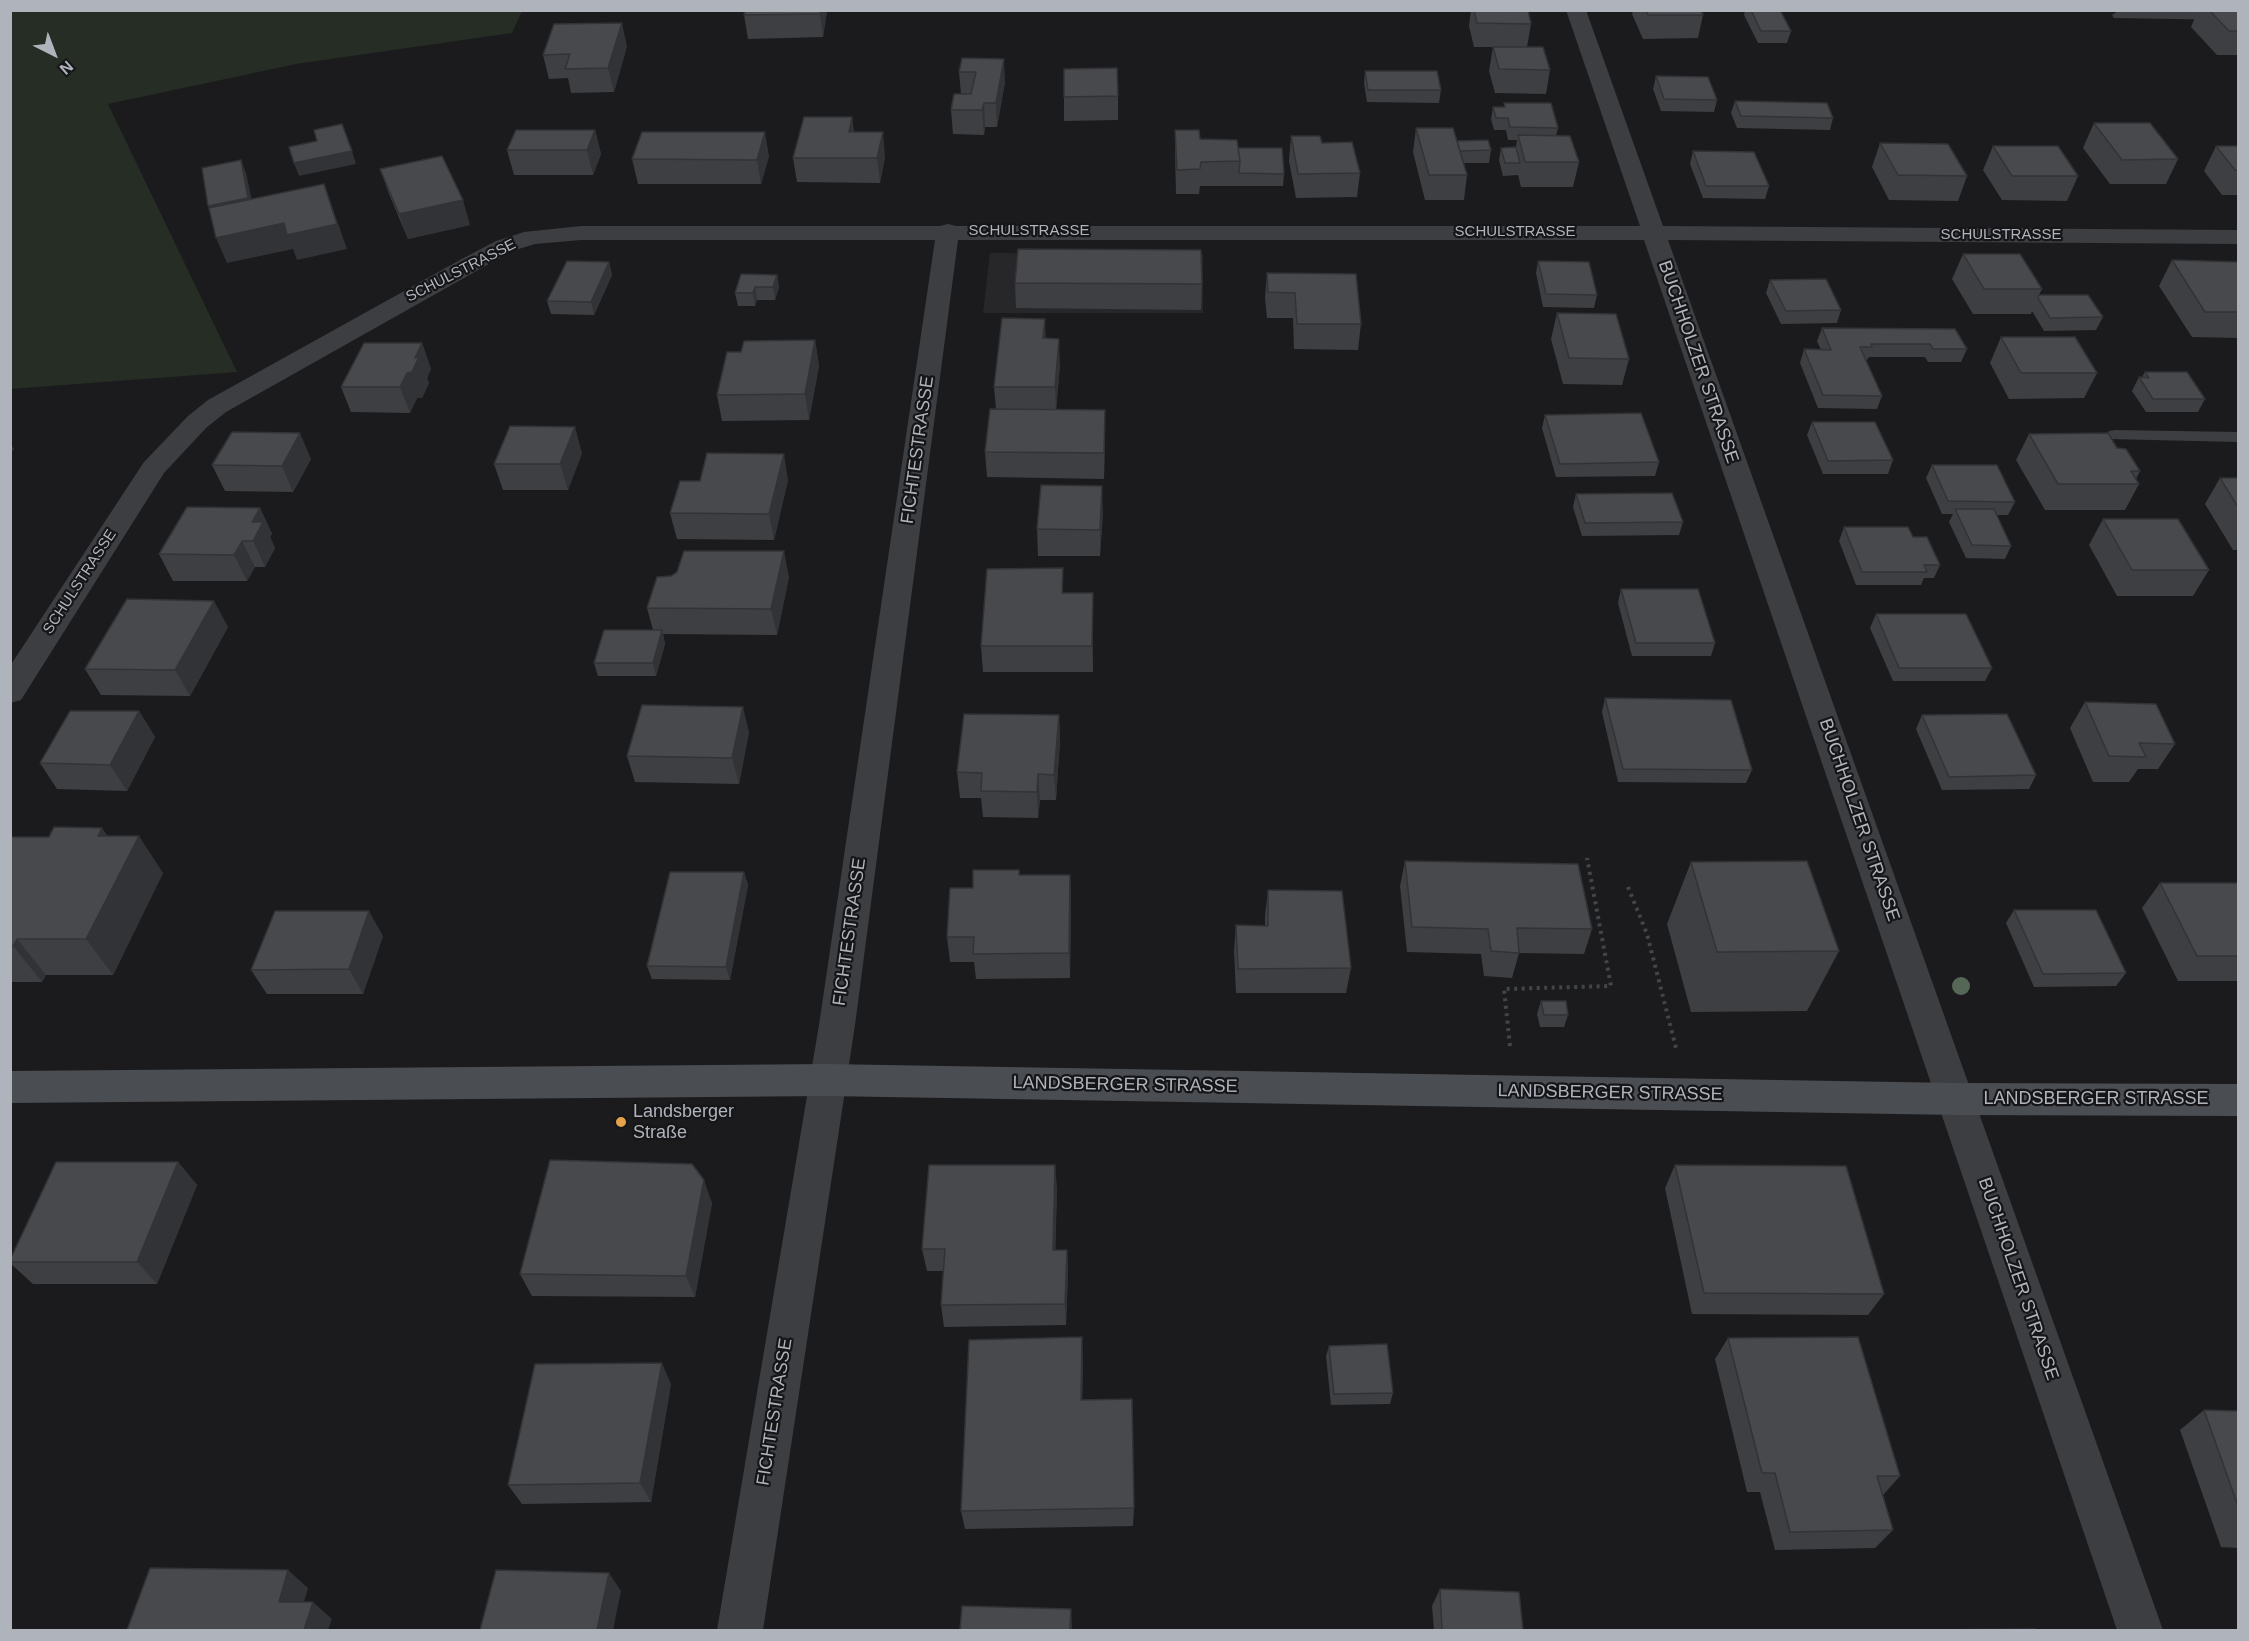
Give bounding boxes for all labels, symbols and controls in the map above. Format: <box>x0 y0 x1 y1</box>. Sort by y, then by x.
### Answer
north arrow <box>24 24 84 84</box>
text: N <box>56 58 76 78</box>
street label: SCHULSTRASSE <box>969 222 1089 240</box>
street label: SCHULSTRASSE <box>1455 223 1575 241</box>
street label: SCHULSTRASSE <box>1941 226 2061 244</box>
street label: SCHULSTRASSE <box>403 236 519 306</box>
street label: BUCHHOLZER STRASSE <box>1653 258 1743 466</box>
street label: FICHTESTRASSE <box>897 375 939 525</box>
street label: SCHULSTRASSE <box>40 526 120 638</box>
street label: BUCHHOLZER STRASSE <box>1814 716 1904 924</box>
street label: FICHTESTRASSE <box>829 857 871 1007</box>
street label: LANDSBERGER STRASSE <box>1012 1072 1238 1098</box>
street label: LANDSBERGER STRASSE <box>1497 1080 1723 1106</box>
street label: LANDSBERGER STRASSE <box>1983 1088 2209 1110</box>
place label: Landsberger Straße <box>633 1101 734 1144</box>
marker: Landsberger Straße <box>614 1115 628 1129</box>
street label: BUCHHOLZER STRASSE <box>1973 1175 2063 1383</box>
street label: FICHTESTRASSE <box>753 1337 797 1487</box>

